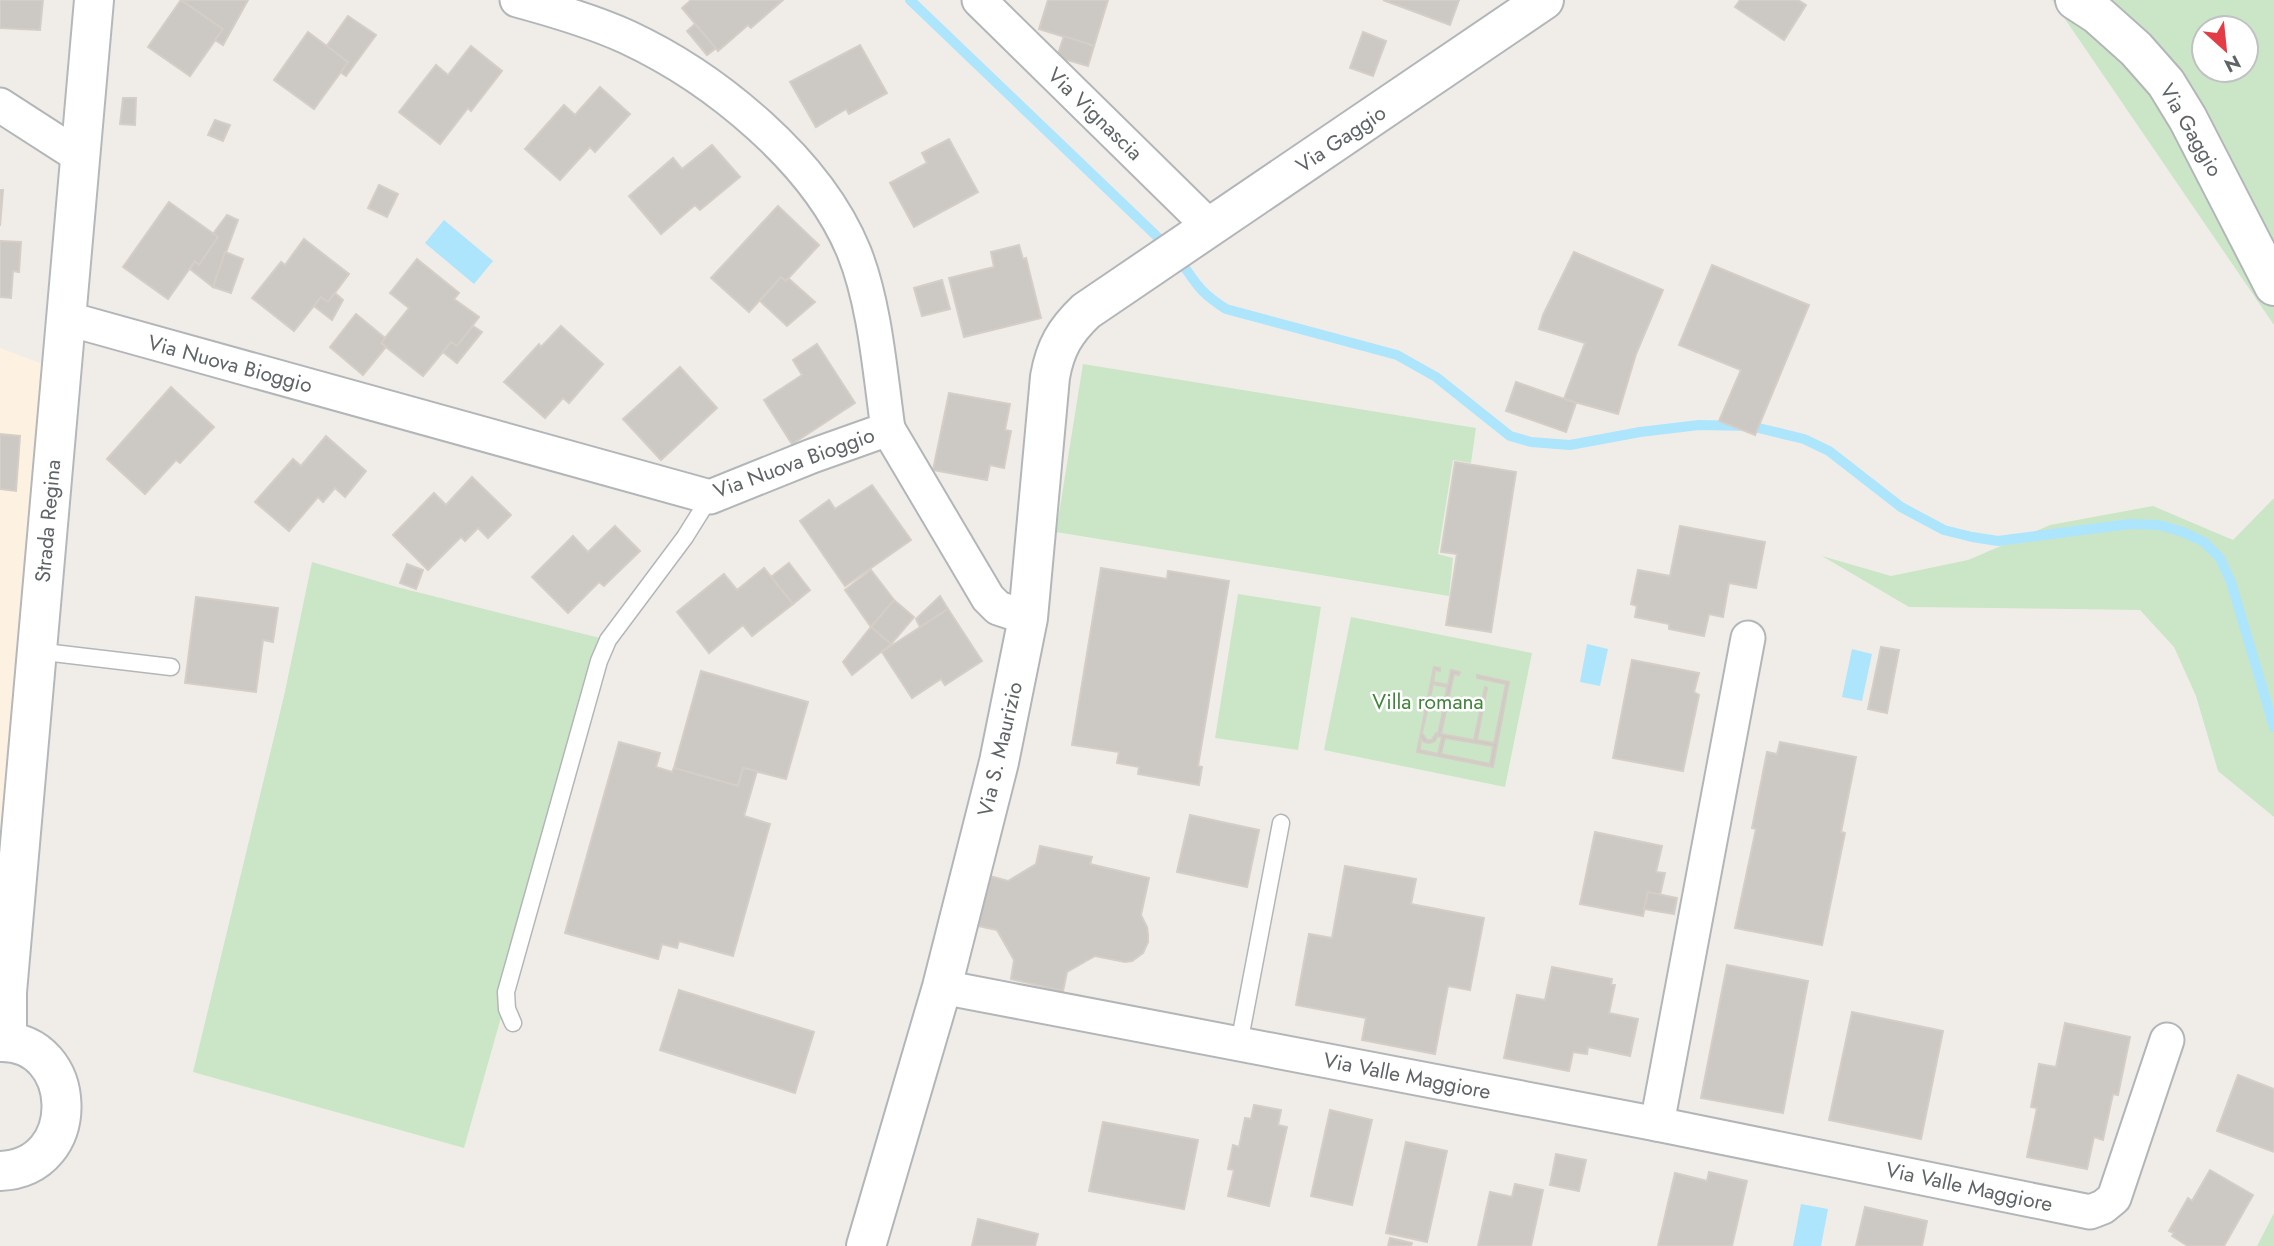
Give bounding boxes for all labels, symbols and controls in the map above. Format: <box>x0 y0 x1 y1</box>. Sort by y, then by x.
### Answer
north arrow <box>2190 14 2260 84</box>
text: N <box>2220 48 2245 79</box>
street label: Via Vignascia <box>1041 61 1149 167</box>
street label: Via Gaggio <box>2152 78 2230 182</box>
street label: Via Gaggio <box>1290 98 1392 180</box>
street label: Via Nuova Bioggio <box>144 328 316 400</box>
street label: Via Nuova Bioggio <box>709 420 879 506</box>
street label: Strada Regina <box>28 458 68 584</box>
street label: Via S. Maurizio <box>970 679 1030 819</box>
park label: Villa romana <box>1372 687 1484 717</box>
street label: Via Valle Maggiore <box>1321 1045 1493 1107</box>
street label: Via Valle Maggiore <box>1883 1155 2055 1219</box>

